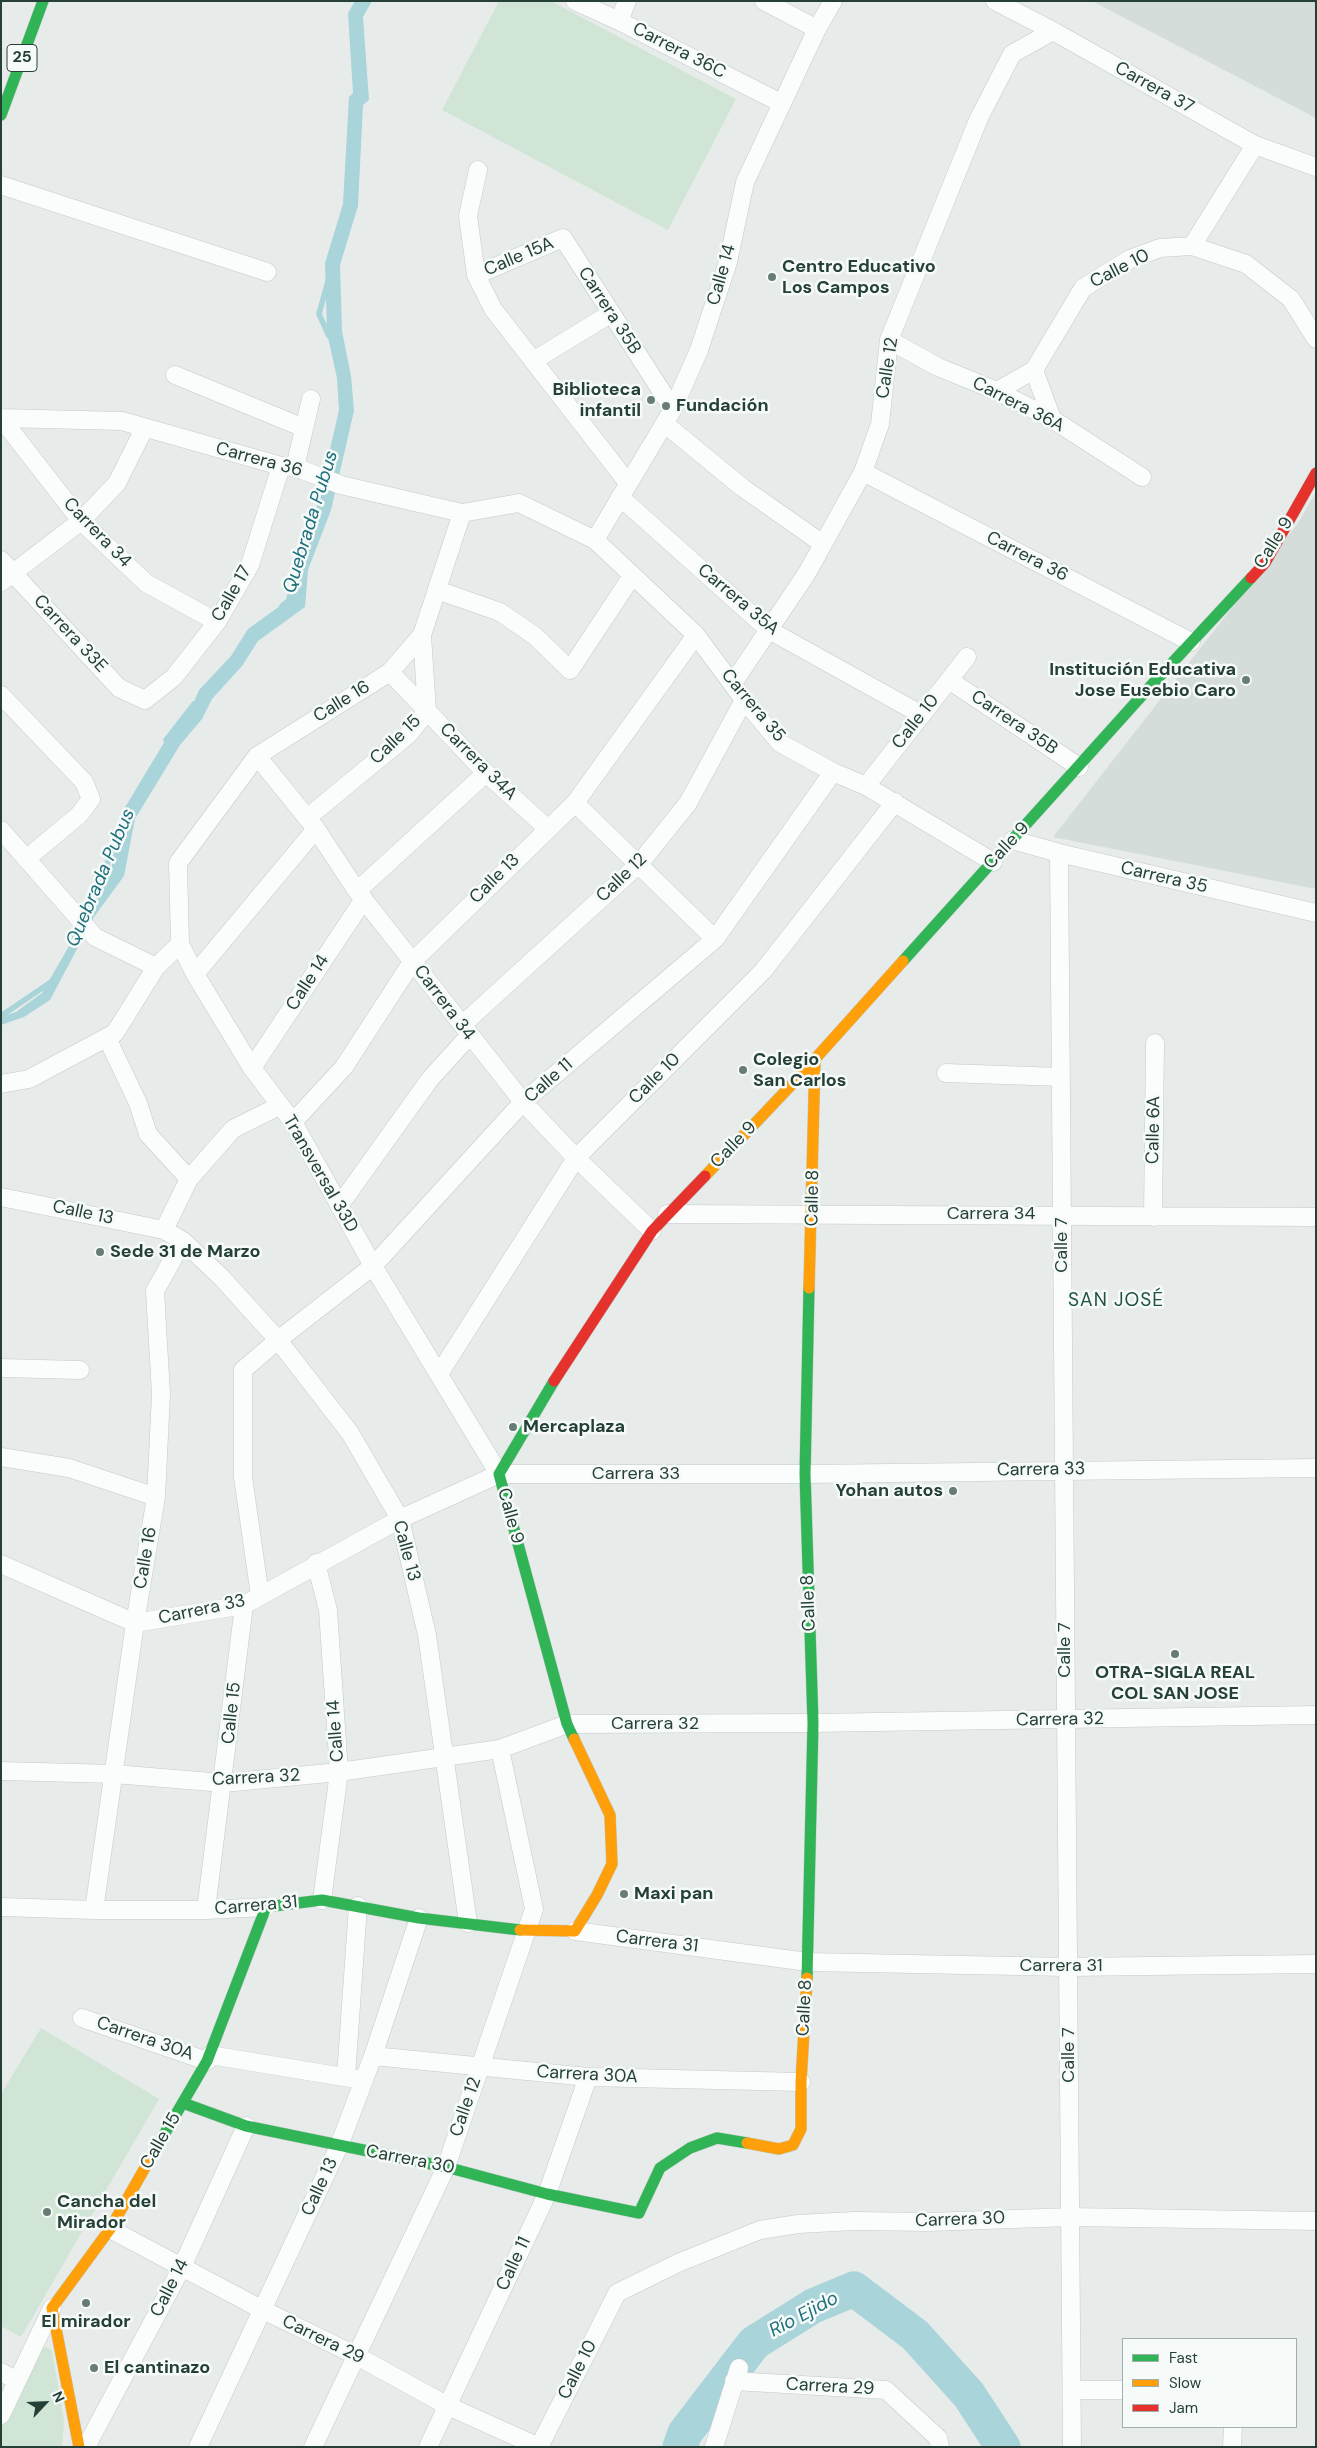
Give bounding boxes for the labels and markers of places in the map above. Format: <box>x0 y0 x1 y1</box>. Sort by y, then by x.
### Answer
place label: Centro Educativo Los Campos <box>782 256 936 298</box>
marker: Centro Educativo Los Campos <box>766 271 778 283</box>
place label: Biblioteca infantil <box>553 379 641 422</box>
marker: Biblioteca infantil <box>645 394 657 406</box>
place label: Fundación <box>676 395 768 417</box>
marker: Fundación <box>660 400 672 412</box>
place label: Institución Educativa Jose Eusebio Caro <box>1049 659 1236 702</box>
marker: Institución Educativa Jose Eusebio Caro <box>1240 674 1252 686</box>
place label: Colegio San Carlos <box>753 1049 846 1092</box>
marker: Colegio San Carlos <box>737 1064 749 1076</box>
place label: Sede 31 de Marzo <box>110 1241 261 1263</box>
marker: Sede 31 de Marzo <box>94 1246 106 1258</box>
place label: Mercaplaza <box>523 1416 625 1438</box>
marker: Mercaplaza <box>507 1421 519 1433</box>
place label: Yohan autos <box>835 1480 943 1502</box>
marker: Yohan autos <box>947 1485 959 1497</box>
marker: OTRA-SIGLA REAL COL SAN JOSE <box>1169 1648 1181 1660</box>
place label: OTRA-SIGLA REAL COL SAN JOSE <box>1095 1662 1255 1705</box>
place label: Maxi pan <box>634 1883 713 1905</box>
marker: Maxi pan <box>618 1888 630 1900</box>
place label: Cancha del Mirador <box>57 2191 156 2234</box>
marker: Cancha del Mirador <box>41 2206 53 2218</box>
marker: El mirador <box>80 2297 92 2309</box>
place label: El mirador <box>41 2311 131 2333</box>
place label: El cantinazo <box>104 2357 210 2379</box>
marker: El cantinazo <box>88 2362 100 2374</box>

